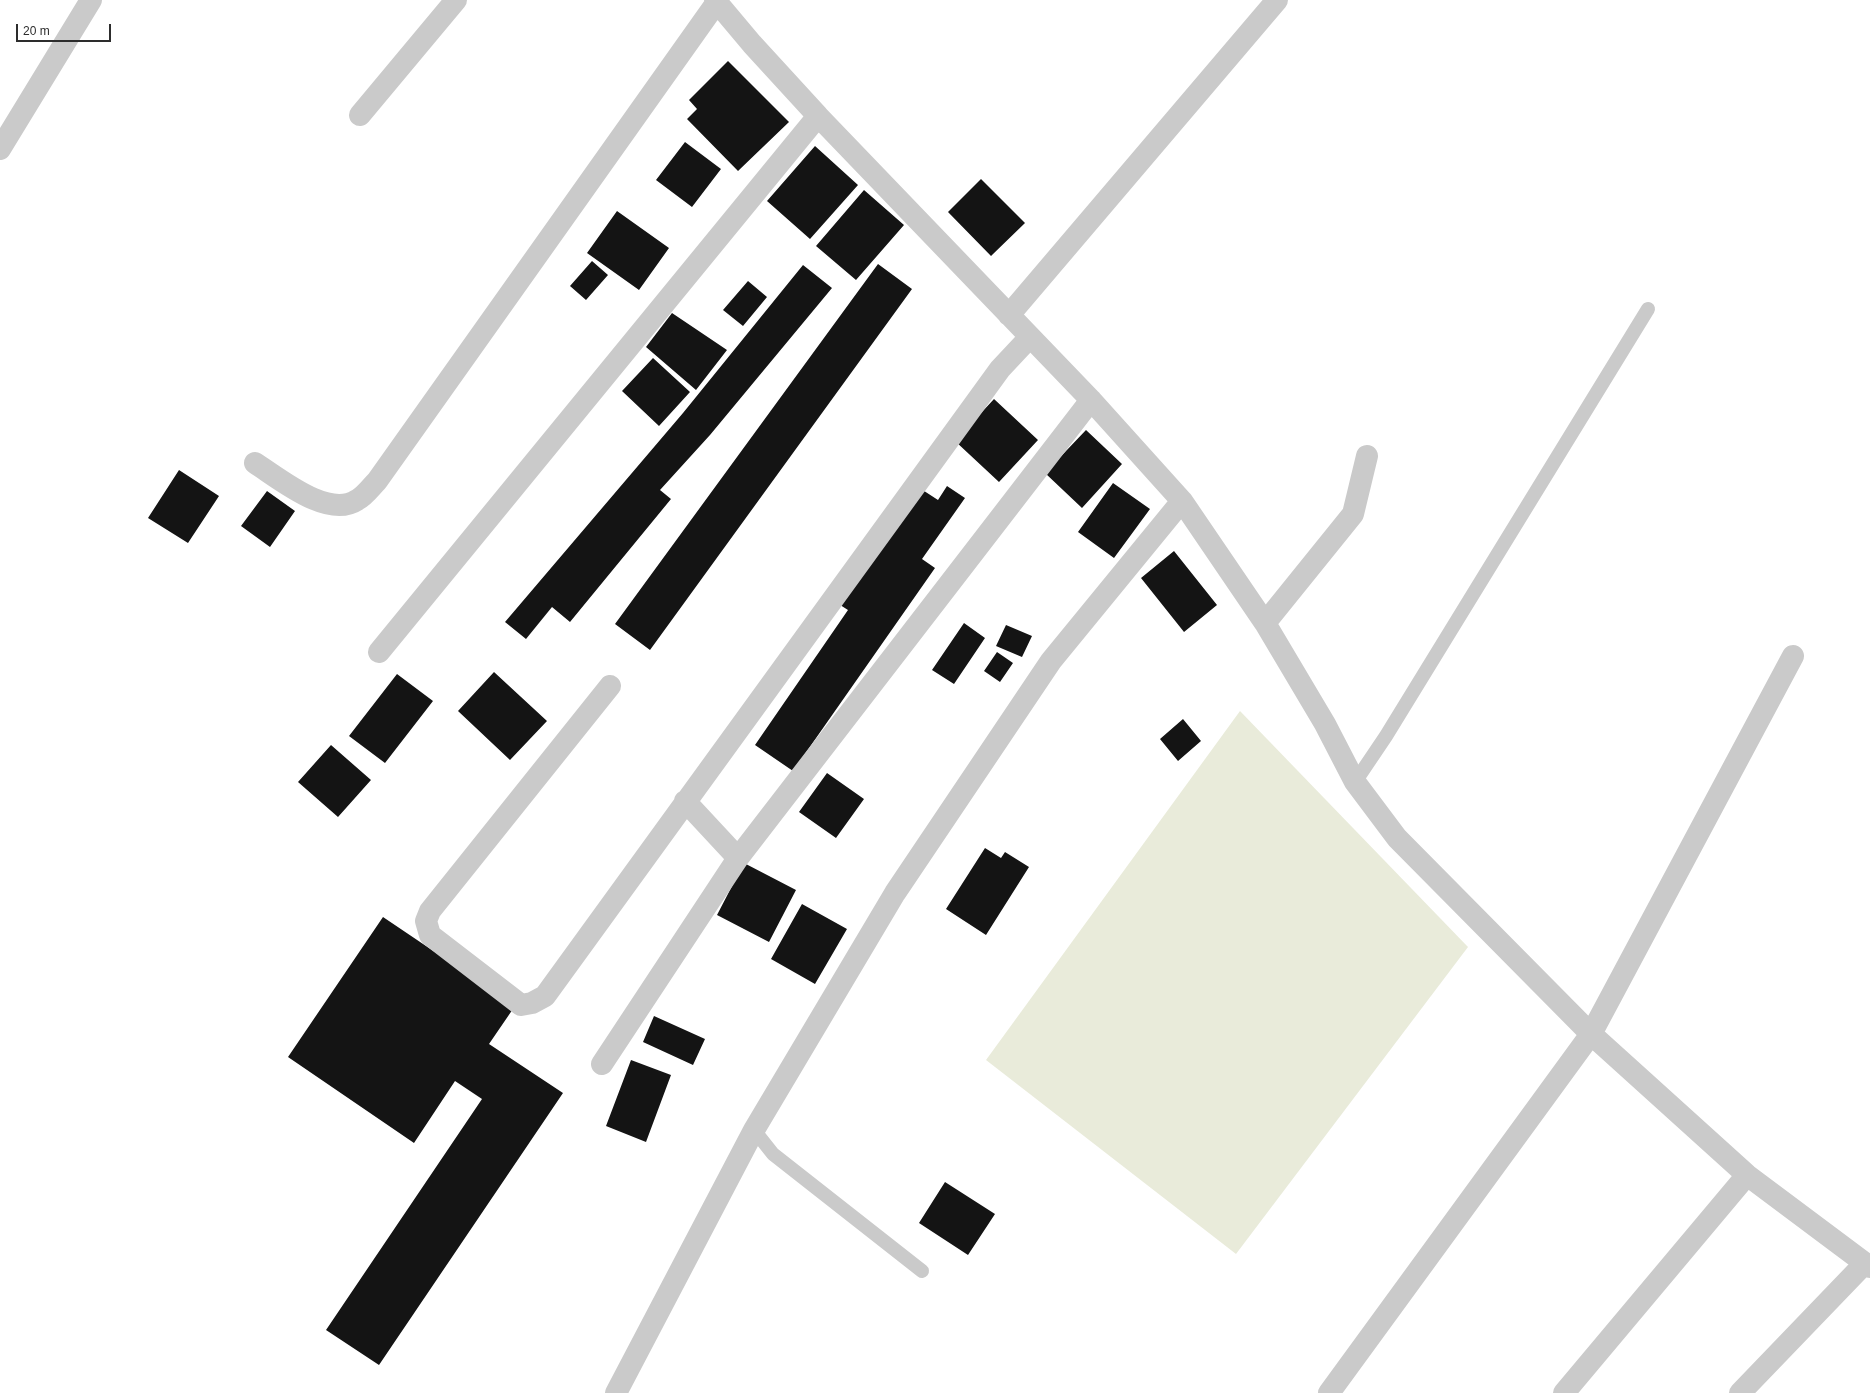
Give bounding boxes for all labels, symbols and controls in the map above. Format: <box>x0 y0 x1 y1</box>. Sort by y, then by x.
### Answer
scale bar <box>18 16 113 42</box>
text: 20 m <box>23 24 50 38</box>

